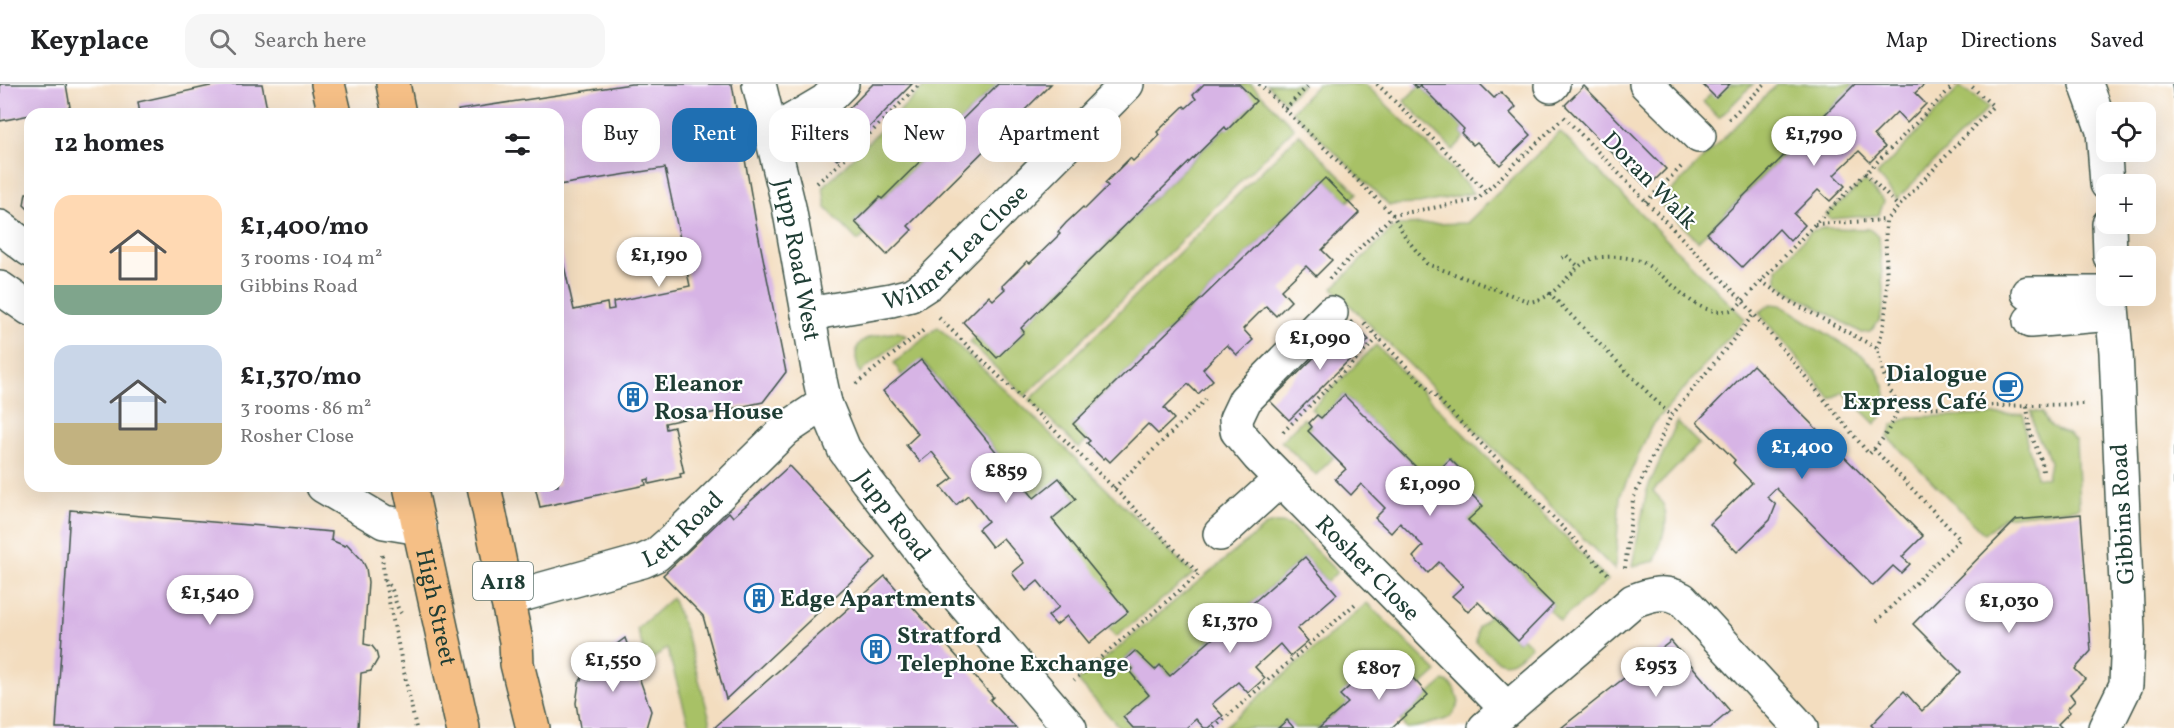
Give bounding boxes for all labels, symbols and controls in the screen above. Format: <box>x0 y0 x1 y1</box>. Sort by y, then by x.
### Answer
search box <box>185 14 605 68</box>
text: Keyplace <box>30 22 149 61</box>
icon: search <box>206 25 239 58</box>
text: Search here <box>254 26 366 57</box>
text: Map <box>1886 27 1928 56</box>
text: Directions <box>1961 27 2057 56</box>
text: Saved <box>2090 27 2144 56</box>
map controls <box>2096 102 2156 306</box>
button: locate <box>2096 102 2156 162</box>
chip: Buy <box>582 108 660 162</box>
chip: Rent <box>672 108 757 162</box>
chip: Filters <box>769 108 870 162</box>
chip: New <box>882 108 966 162</box>
chip: Apartment <box>978 108 1121 162</box>
pin: £1,790 <box>1765 116 1863 167</box>
text: £1,790 <box>1785 121 1843 149</box>
street label: Doran Walk <box>1593 125 1704 238</box>
text: 12 homes <box>54 126 165 162</box>
icon: filters <box>501 128 534 161</box>
button: + <box>2096 174 2156 234</box>
street label: Jupp Road West <box>764 175 828 344</box>
street label: Wilmer Lea Close <box>879 178 1037 320</box>
text: £1,400/mo <box>240 209 369 245</box>
icon: home <box>102 219 174 291</box>
pin: £1,190 <box>610 237 708 288</box>
text: £1,190 <box>631 242 687 270</box>
text: 3 rooms · 104 m² <box>240 245 382 273</box>
button: − <box>2096 246 2156 306</box>
text: Gibbins Road <box>240 273 358 301</box>
pin: £1,090 <box>1271 320 1369 371</box>
text: £1,090 <box>1289 325 1351 353</box>
place label: Dialogue Express Café <box>1843 358 1987 420</box>
text: £1,370/mo <box>240 359 361 395</box>
place label: Eleanor Rosa House <box>654 368 784 430</box>
icon: home <box>102 369 174 441</box>
cafe icon: Dialogue Express Café <box>1992 371 2024 403</box>
building icon: Eleanor Rosa House <box>617 381 649 413</box>
text: 3 rooms · 86 m² <box>240 395 371 423</box>
text: Rosher Close <box>240 423 354 451</box>
pin: £1,400 <box>1753 429 1851 480</box>
text: £1,400 <box>1771 434 1833 462</box>
street label: Gibbins Road <box>2103 442 2145 585</box>
pin: £859 <box>970 453 1042 504</box>
text: £859 <box>985 458 1027 486</box>
street label: Jupp Road <box>845 463 938 569</box>
pin: £1,090 <box>1381 466 1479 517</box>
text: £1,090 <box>1399 471 1461 499</box>
street label: Lett Road <box>637 484 732 578</box>
street label: Rosher Close <box>1307 509 1427 630</box>
street label: High Street <box>405 545 464 670</box>
road number: A118 <box>473 562 533 600</box>
pin: £1,540 <box>161 575 259 626</box>
text: £1,540 <box>181 580 239 608</box>
building icon: Edge Apartments <box>743 582 775 614</box>
place label: Edge Apartments <box>780 583 975 617</box>
pin: £1,030 <box>1960 583 2058 634</box>
text: £1,030 <box>1979 588 2039 616</box>
pin: £1,370 <box>1181 603 1279 654</box>
text: £1,370 <box>1202 608 1258 636</box>
place label: Stratford Telephone Exchange <box>897 620 1129 682</box>
building icon: Stratford Telephone Exchange <box>860 633 892 665</box>
pin: £1,550 <box>564 642 662 693</box>
text: £1,550 <box>585 647 641 675</box>
pin: £953 <box>1620 647 1692 698</box>
pin: £807 <box>1343 650 1415 701</box>
text: £953 <box>1635 652 1677 680</box>
text: £807 <box>1357 655 1401 683</box>

